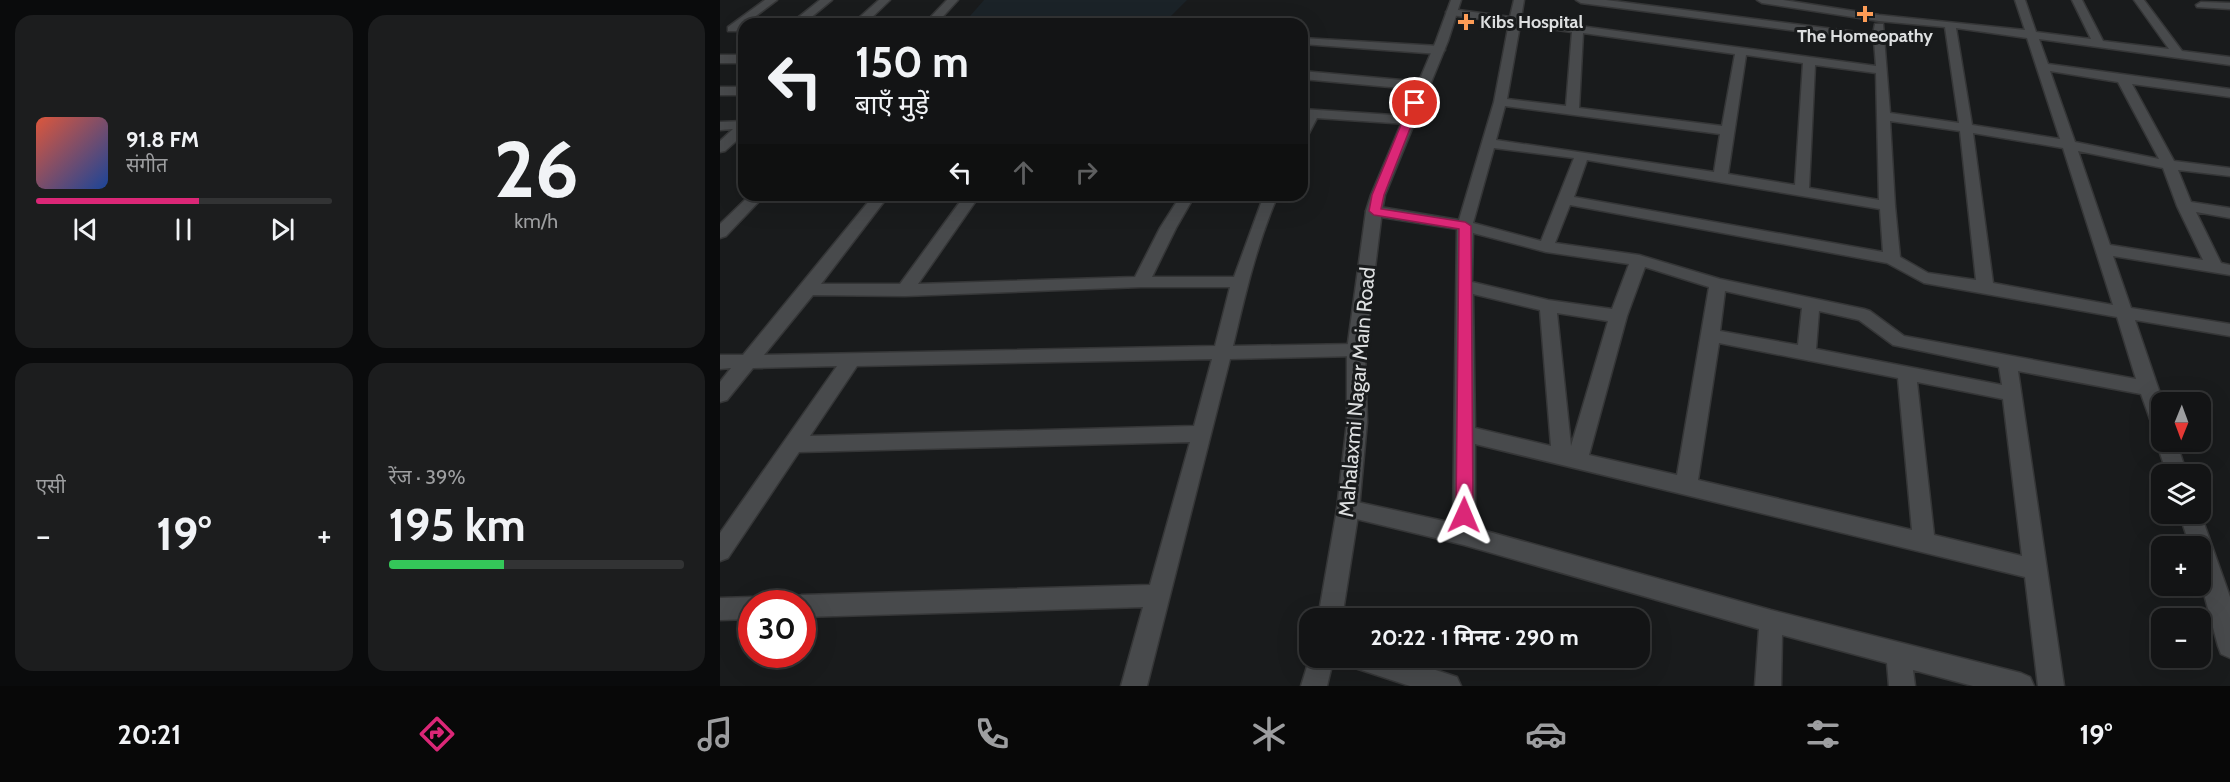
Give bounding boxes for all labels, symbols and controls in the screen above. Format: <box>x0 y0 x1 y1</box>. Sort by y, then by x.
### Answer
marker: The Homeopathy <box>1856 5 1874 23</box>
place label: Kibs Hospital <box>1480 11 1584 33</box>
marker: Kibs Hospital <box>1457 13 1475 31</box>
place label: The Homeopathy <box>1797 25 1933 47</box>
text: 150 m <box>855 36 969 88</box>
icon: left <box>756 42 834 120</box>
pin <box>1389 77 1440 128</box>
icon: arrive <box>1398 86 1431 119</box>
text: बाएँ मुड़ें <box>855 88 929 121</box>
text: 26 <box>494 122 579 217</box>
text: 91.8 FM <box>126 126 199 153</box>
text: संगीत <box>126 153 167 177</box>
icon: left <box>944 156 977 189</box>
icon: ahead <box>1007 156 1040 189</box>
icon: right <box>1070 156 1103 189</box>
text: km/h <box>514 209 558 233</box>
icon: previous <box>69 213 102 246</box>
icon: pause <box>167 213 200 246</box>
icon: next <box>266 213 299 246</box>
street label: Mahalaxmi Nagar Main Road <box>1333 266 1380 518</box>
north arrow <box>2151 392 2211 452</box>
map controls <box>2151 392 2211 668</box>
button: layers <box>2151 464 2211 524</box>
text: रेंज · 39% <box>389 465 465 489</box>
text: एसी <box>36 474 66 498</box>
position arrow <box>1432 483 1496 547</box>
text: 195 km <box>389 498 526 552</box>
text: 19° <box>156 507 211 561</box>
text: − <box>36 515 51 555</box>
text: + <box>317 515 332 555</box>
button: + <box>2151 536 2211 596</box>
speed limit sign: 30 <box>738 590 816 668</box>
button: − <box>2151 608 2211 668</box>
text: 20:22 · 1 मिनट · 290 m <box>1370 624 1579 651</box>
icon: directions <box>416 713 458 755</box>
icon: music <box>694 713 736 755</box>
icon: phone <box>971 713 1013 755</box>
icon: climate <box>1248 713 1290 755</box>
icon: car <box>1525 713 1567 755</box>
icon: filters <box>1802 713 1844 755</box>
text: 20:21 <box>118 718 181 751</box>
text: 19° <box>2079 718 2112 751</box>

